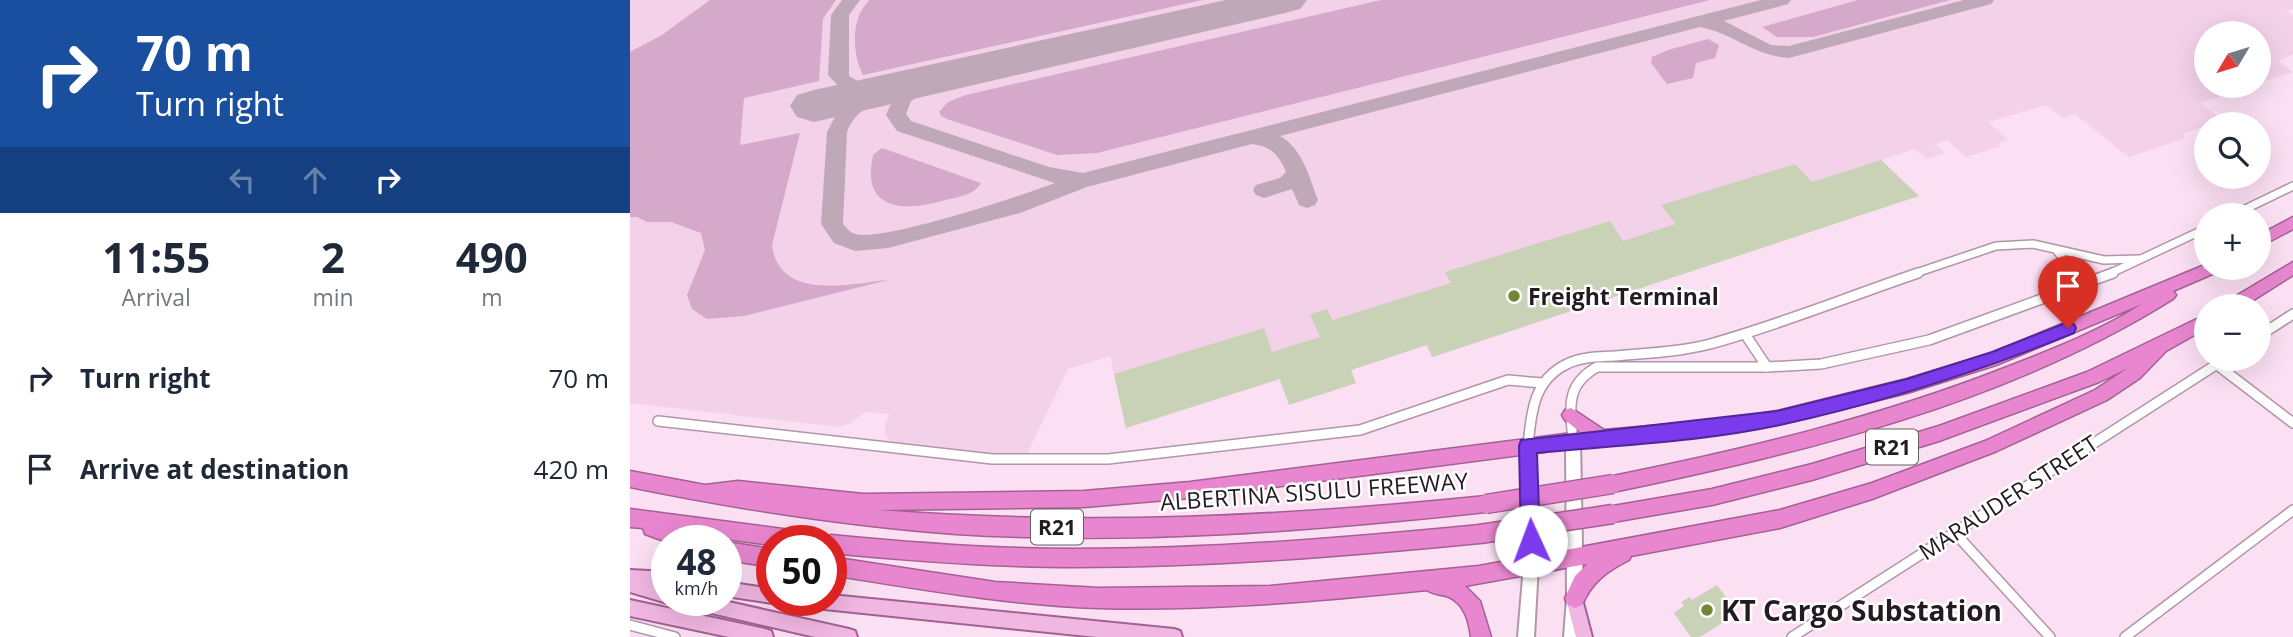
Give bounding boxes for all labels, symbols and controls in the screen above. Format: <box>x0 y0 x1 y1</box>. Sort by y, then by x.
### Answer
text: 70 m <box>136 19 253 85</box>
north arrow <box>2194 21 2272 98</box>
map controls <box>2194 21 2271 371</box>
icon: right <box>21 28 112 119</box>
text: Turn right <box>136 82 284 125</box>
button: search <box>2194 112 2271 189</box>
icon: left <box>223 161 261 199</box>
icon: ahead <box>296 161 334 199</box>
icon: right <box>369 161 407 199</box>
button: + <box>2194 203 2271 280</box>
text: 11:55 <box>102 228 210 285</box>
text: 2 <box>321 228 345 285</box>
text: 490 <box>456 228 528 285</box>
pin <box>2038 256 2098 328</box>
icon: arrive <box>2049 267 2087 305</box>
place label: Freight Terminal <box>1528 280 1719 312</box>
text: Arrival <box>122 281 191 313</box>
text: min <box>312 281 354 313</box>
text: m <box>481 281 502 313</box>
marker: Freight Terminal <box>1506 288 1522 304</box>
button: − <box>2194 294 2271 371</box>
icon: right <box>21 359 59 397</box>
text: Turn right <box>80 360 211 396</box>
text: 70 m <box>548 360 609 396</box>
street label: MARAUDER STREET <box>1912 427 2104 567</box>
road number: R21 <box>1866 430 1918 464</box>
icon: arrive <box>21 450 59 488</box>
text: Arrive at destination <box>80 451 349 487</box>
text: 420 m <box>534 451 609 487</box>
street label: ALBERTINA SISULU FREEWAY <box>1159 464 1469 518</box>
position arrow <box>1494 504 1568 578</box>
road number: R21 <box>1031 510 1083 544</box>
speed limit sign: 50 <box>756 525 847 616</box>
text: 48 <box>676 538 717 585</box>
text: km/h <box>675 576 718 600</box>
place label: KT Cargo Substation <box>1721 591 2002 629</box>
marker: KT Cargo Substation <box>1699 602 1715 618</box>

